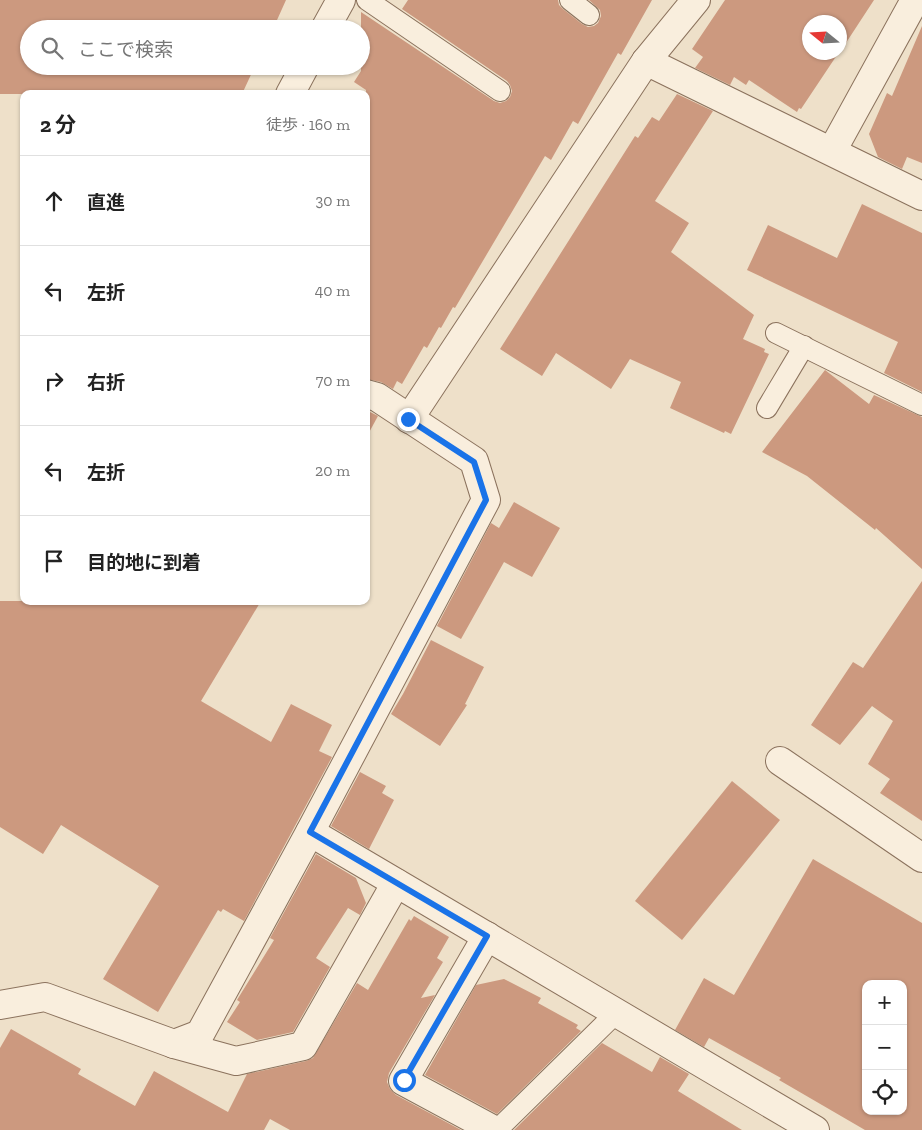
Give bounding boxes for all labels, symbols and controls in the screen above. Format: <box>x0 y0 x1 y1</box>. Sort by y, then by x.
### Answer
north arrow <box>802 15 847 60</box>
search box <box>20 20 370 75</box>
icon: search <box>38 34 66 62</box>
text: ここで検索 <box>78 38 173 61</box>
text: 2 分 <box>40 112 76 137</box>
text: 徒歩 · 160 m <box>266 115 350 134</box>
icon: ahead <box>40 187 68 215</box>
text: 直進 <box>87 191 125 214</box>
text: 30 m <box>316 191 350 210</box>
icon: left <box>40 277 68 305</box>
text: 左折 <box>87 281 125 304</box>
text: 40 m <box>315 281 350 300</box>
icon: right <box>40 367 68 395</box>
text: 右折 <box>87 371 125 394</box>
text: 70 m <box>316 371 350 390</box>
route end <box>397 408 420 431</box>
icon: left <box>40 457 68 485</box>
text: 左折 <box>87 461 125 484</box>
text: 20 m <box>315 461 350 480</box>
icon: arrive <box>40 547 68 575</box>
text: 目的地に到着 <box>87 551 201 574</box>
map controls <box>862 980 907 1115</box>
button: + <box>862 980 907 1025</box>
button: − <box>862 1025 907 1070</box>
route start <box>393 1069 416 1092</box>
button: locate <box>862 1070 907 1115</box>

